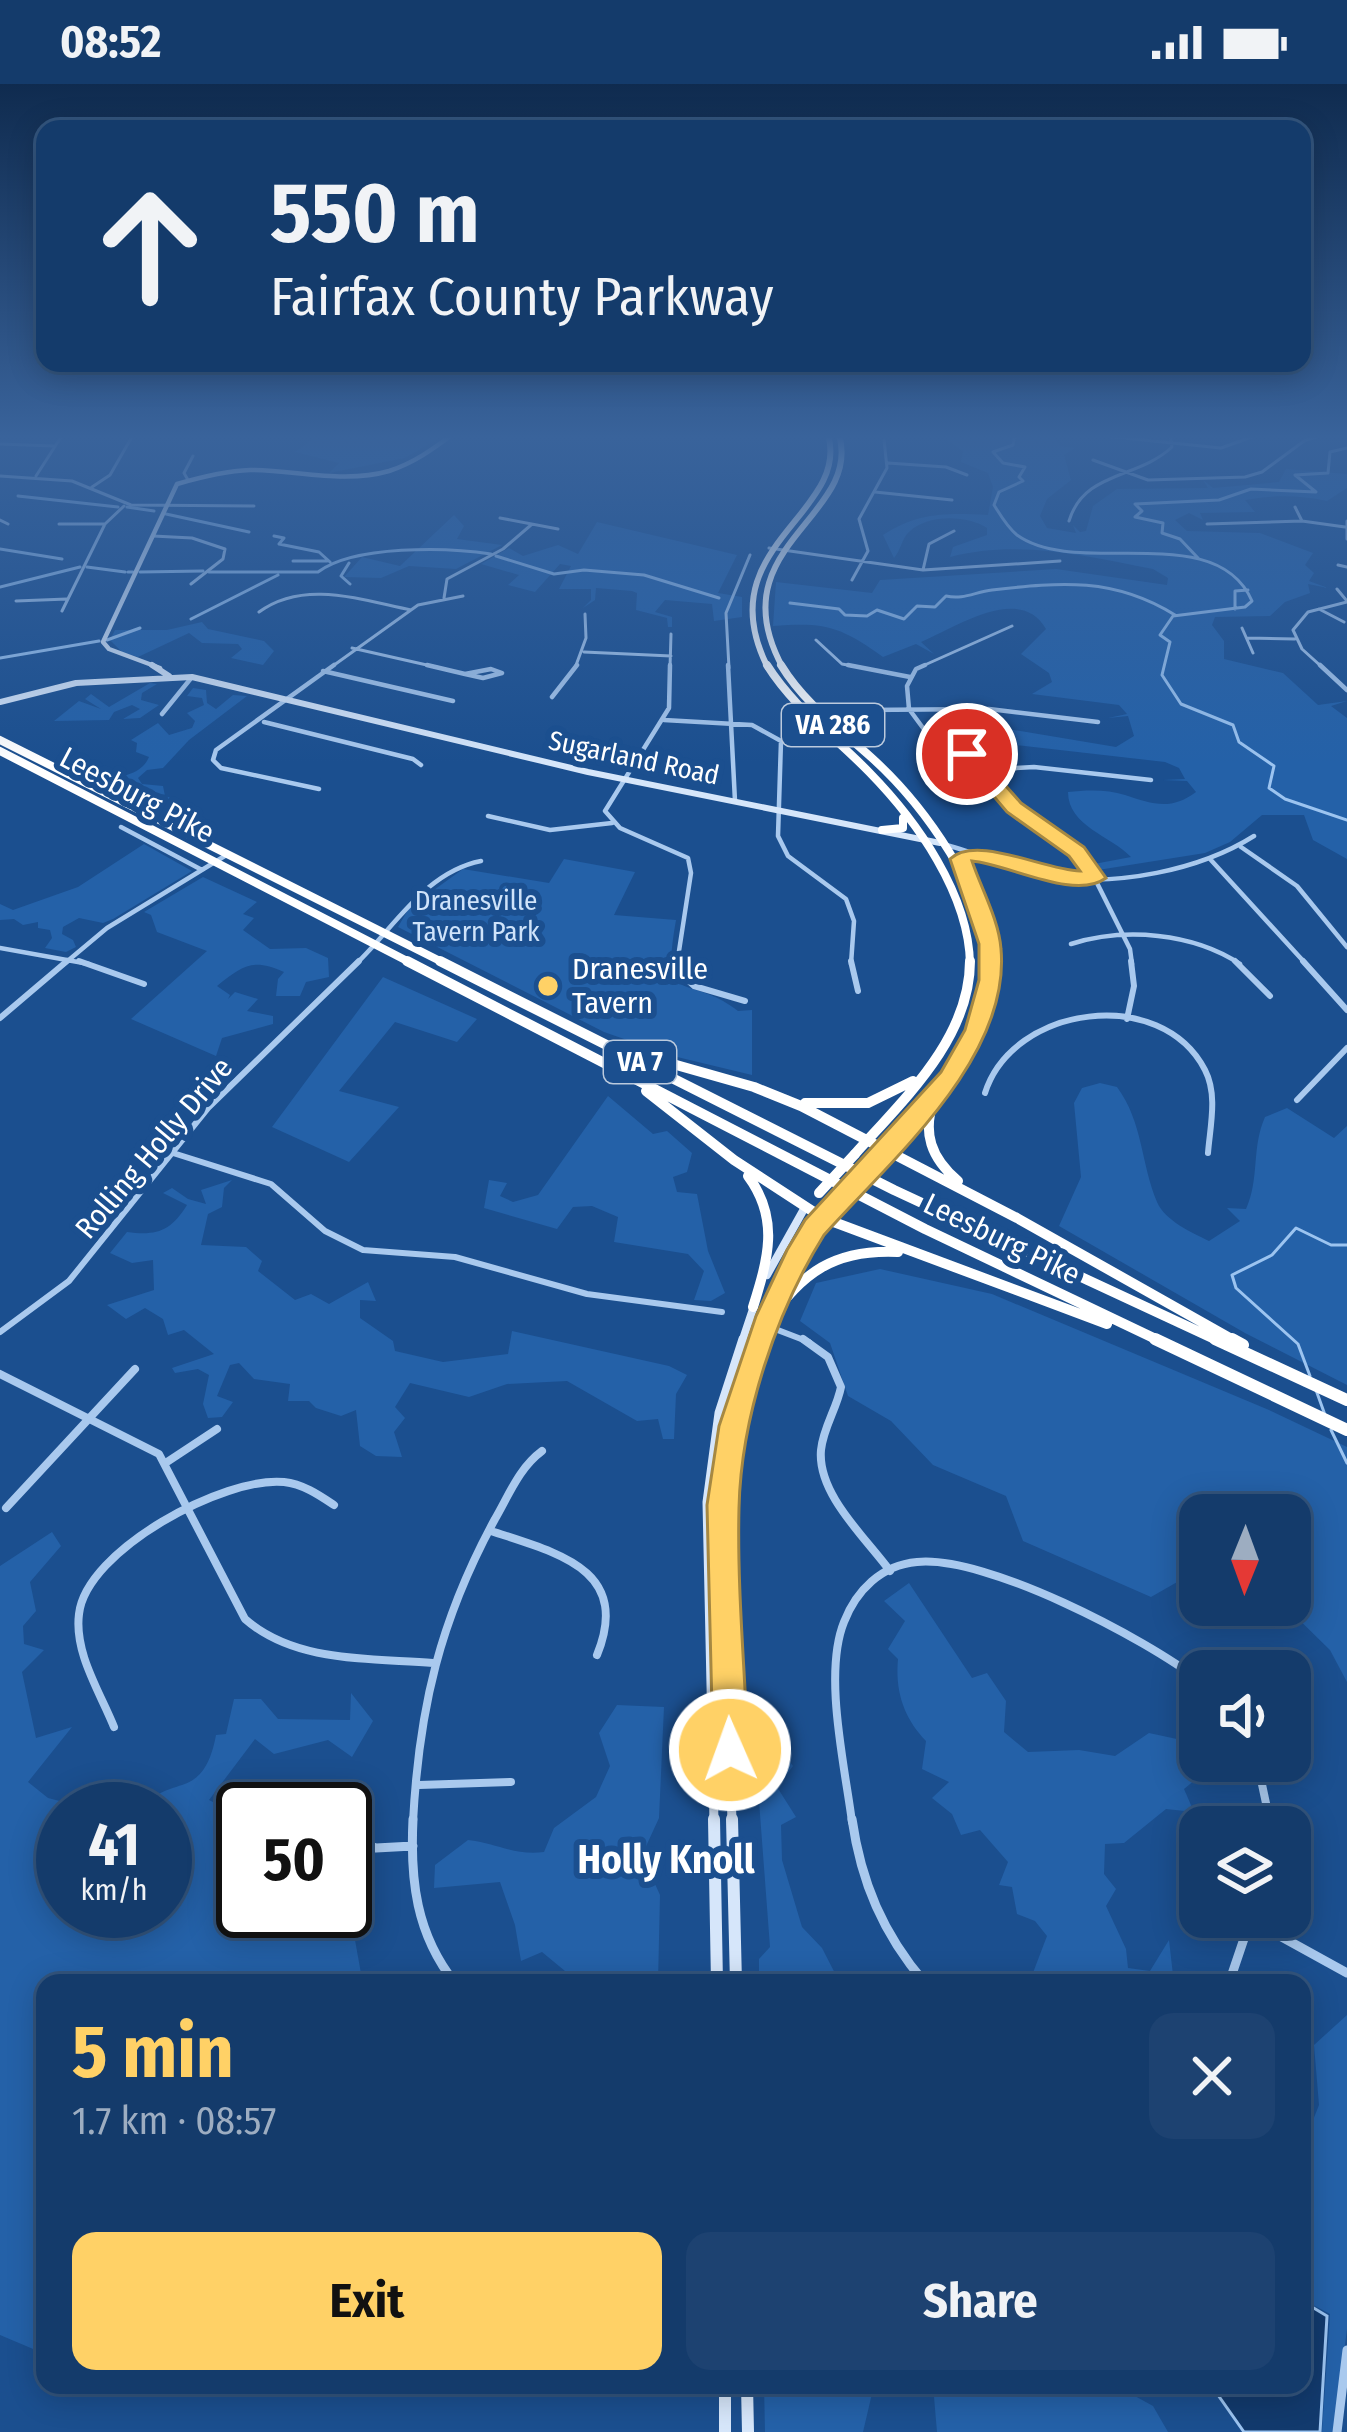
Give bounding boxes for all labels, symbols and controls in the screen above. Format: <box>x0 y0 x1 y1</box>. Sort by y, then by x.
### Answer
text: 08:52 <box>60 15 161 69</box>
text: 550 m <box>270 163 480 264</box>
icon: ahead <box>72 168 228 324</box>
text: Fairfax County Parkway <box>270 265 774 329</box>
pin <box>916 703 1018 805</box>
road number: VA 286 <box>782 704 884 746</box>
icon: arrive <box>934 721 1000 787</box>
street label: Sugarland Road <box>546 724 722 792</box>
street label: Leesburg Pike <box>54 739 220 851</box>
park label: Dranesville Tavern Park <box>412 885 540 948</box>
place label: Dranesville Tavern <box>572 951 708 1021</box>
marker: Dranesville Tavern <box>535 973 561 999</box>
road number: VA 7 <box>604 1041 676 1083</box>
street label: Rolling Holly Drive <box>68 1050 240 1246</box>
street label: Leesburg Pike <box>918 1186 1086 1292</box>
north arrow <box>1179 1494 1311 1626</box>
map controls <box>1179 1494 1311 1938</box>
button: sound <box>1179 1650 1311 1782</box>
position arrow <box>667 1687 793 1813</box>
speed limit sign: 50 <box>216 1782 372 1938</box>
button: layers <box>1179 1806 1311 1938</box>
text: 41 <box>88 1809 140 1881</box>
district label: Holly Knoll <box>577 1837 755 1883</box>
text: km/h <box>81 1872 147 1908</box>
text: 5 min <box>72 2010 234 2096</box>
button: close <box>1149 2013 1275 2139</box>
text: 1.7 km · 08:57 <box>72 2098 276 2144</box>
button: Exit <box>72 2232 662 2370</box>
button: Share <box>686 2232 1275 2370</box>

